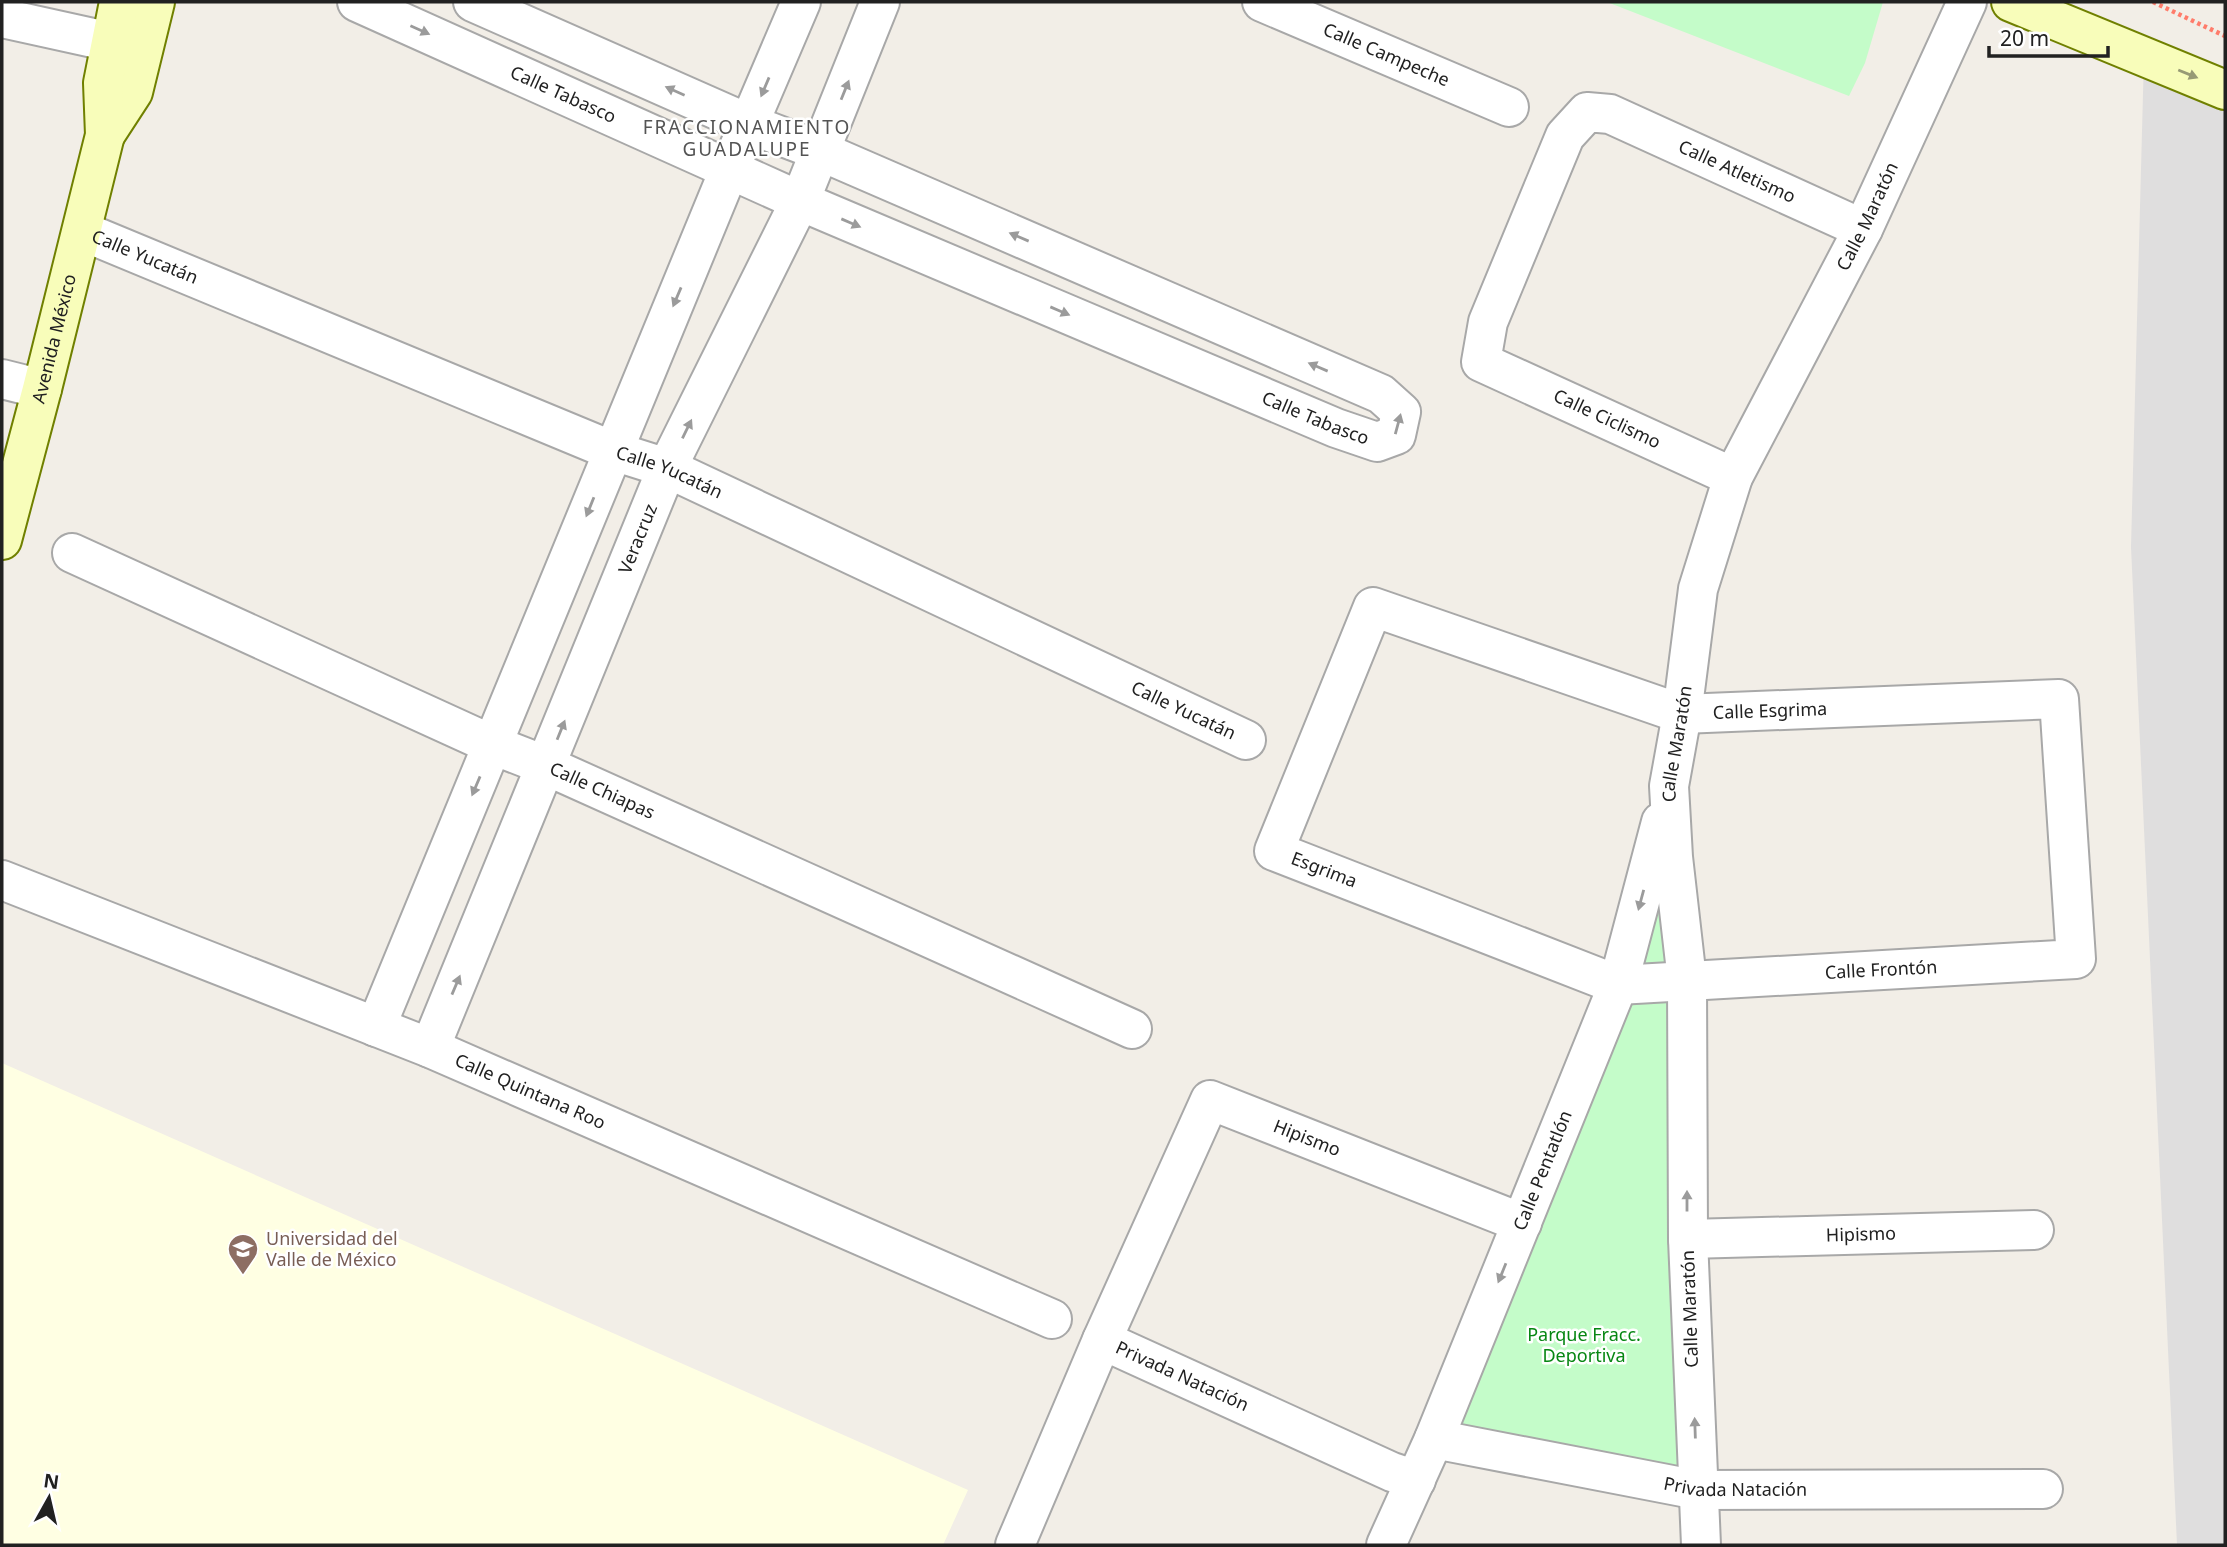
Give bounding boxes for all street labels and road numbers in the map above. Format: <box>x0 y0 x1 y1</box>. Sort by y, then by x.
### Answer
street label: Calle Campeche <box>1320 16 1454 91</box>
street label: Calle Tabasco <box>507 59 620 128</box>
street label: Calle Atletismo <box>1675 134 1800 208</box>
street label: Calle Maratón <box>1830 158 1903 275</box>
street label: Calle Yucatán <box>88 223 202 289</box>
street label: Avenida México <box>26 271 81 406</box>
street label: Calle Ciclismo <box>1550 383 1665 453</box>
street label: Calle Tabasco <box>1258 385 1372 449</box>
street label: Calle Yucatán <box>613 440 727 504</box>
street label: Veracruz <box>612 500 662 577</box>
street label: Calle Yucatán <box>1128 675 1240 745</box>
street label: Calle Maratón <box>1655 684 1697 803</box>
street label: Calle Esgrima <box>1712 696 1828 724</box>
street label: Calle Chiapas <box>546 756 659 824</box>
street label: Esgrima <box>1288 846 1361 893</box>
street label: Calle Frontón <box>1824 954 1938 984</box>
street label: Calle Quintana Roo <box>451 1047 610 1134</box>
street label: Calle Pentatlón <box>1507 1107 1577 1234</box>
street label: Hipismo <box>1270 1113 1344 1161</box>
street label: Hipismo <box>1826 1221 1896 1246</box>
street label: Calle Maratón <box>1675 1250 1703 1368</box>
street label: Privada Natación <box>1112 1335 1253 1416</box>
street label: Privada Natación <box>1662 1471 1807 1501</box>

